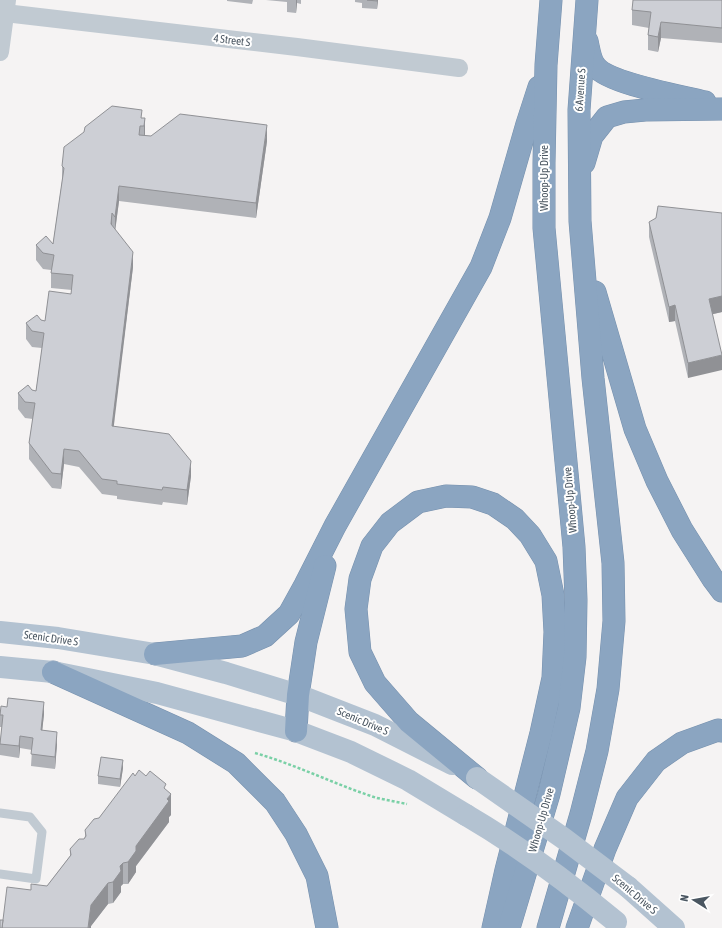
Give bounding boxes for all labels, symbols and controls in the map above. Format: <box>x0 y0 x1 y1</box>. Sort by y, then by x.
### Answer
street label: 4 Street S <box>213 32 251 48</box>
street label: 6 Avenue S <box>573 68 588 112</box>
street label: Whoop-Up Drive <box>538 145 550 211</box>
street label: Whoop-Up Drive <box>561 467 579 533</box>
street label: Scenic Drive S <box>23 628 79 648</box>
street label: Scenic Drive S <box>336 705 391 737</box>
street label: Whoop-Up Drive <box>526 787 556 853</box>
street label: Scenic Drive S <box>610 872 660 916</box>
north arrow <box>674 880 714 920</box>
text: N <box>678 894 691 902</box>

